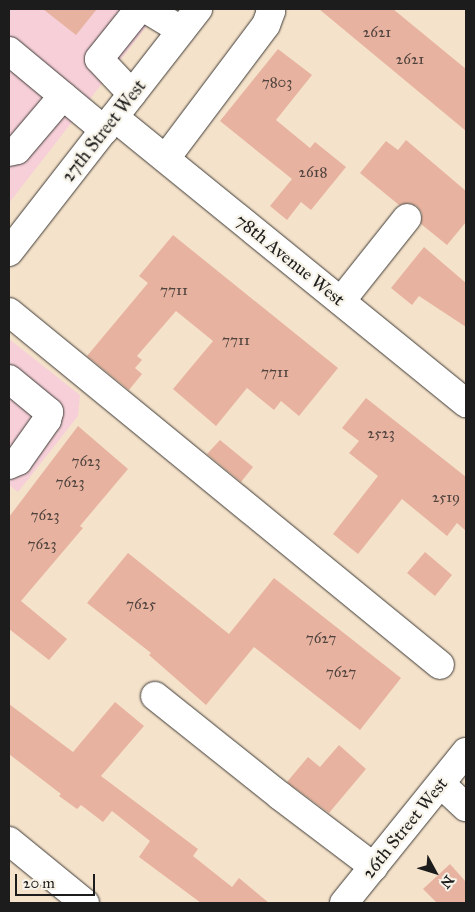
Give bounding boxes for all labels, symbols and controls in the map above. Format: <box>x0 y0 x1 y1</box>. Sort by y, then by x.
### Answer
house number: 2621 <box>363 24 391 42</box>
house number: 2621 <box>396 51 424 69</box>
house number: 7803 <box>262 74 292 92</box>
street label: 27th Street West <box>57 76 151 186</box>
house number: 2618 <box>299 164 327 182</box>
street label: 78th Avenue West <box>231 209 349 311</box>
house number: 7711 <box>160 282 188 300</box>
house number: 7711 <box>222 332 250 350</box>
house number: 7711 <box>261 364 289 382</box>
house number: 2523 <box>367 425 395 443</box>
house number: 7623 <box>71 453 101 471</box>
house number: 7623 <box>55 474 85 492</box>
house number: 2519 <box>432 489 460 507</box>
house number: 7623 <box>30 507 60 525</box>
house number: 7623 <box>27 536 57 554</box>
house number: 7625 <box>126 596 156 614</box>
house number: 7627 <box>306 630 336 648</box>
house number: 7627 <box>326 664 356 682</box>
street label: 26th Street West <box>358 773 452 883</box>
north arrow <box>410 847 460 897</box>
scale bar <box>18 864 98 896</box>
text: N <box>437 872 457 892</box>
text: 20 m <box>23 874 55 892</box>

